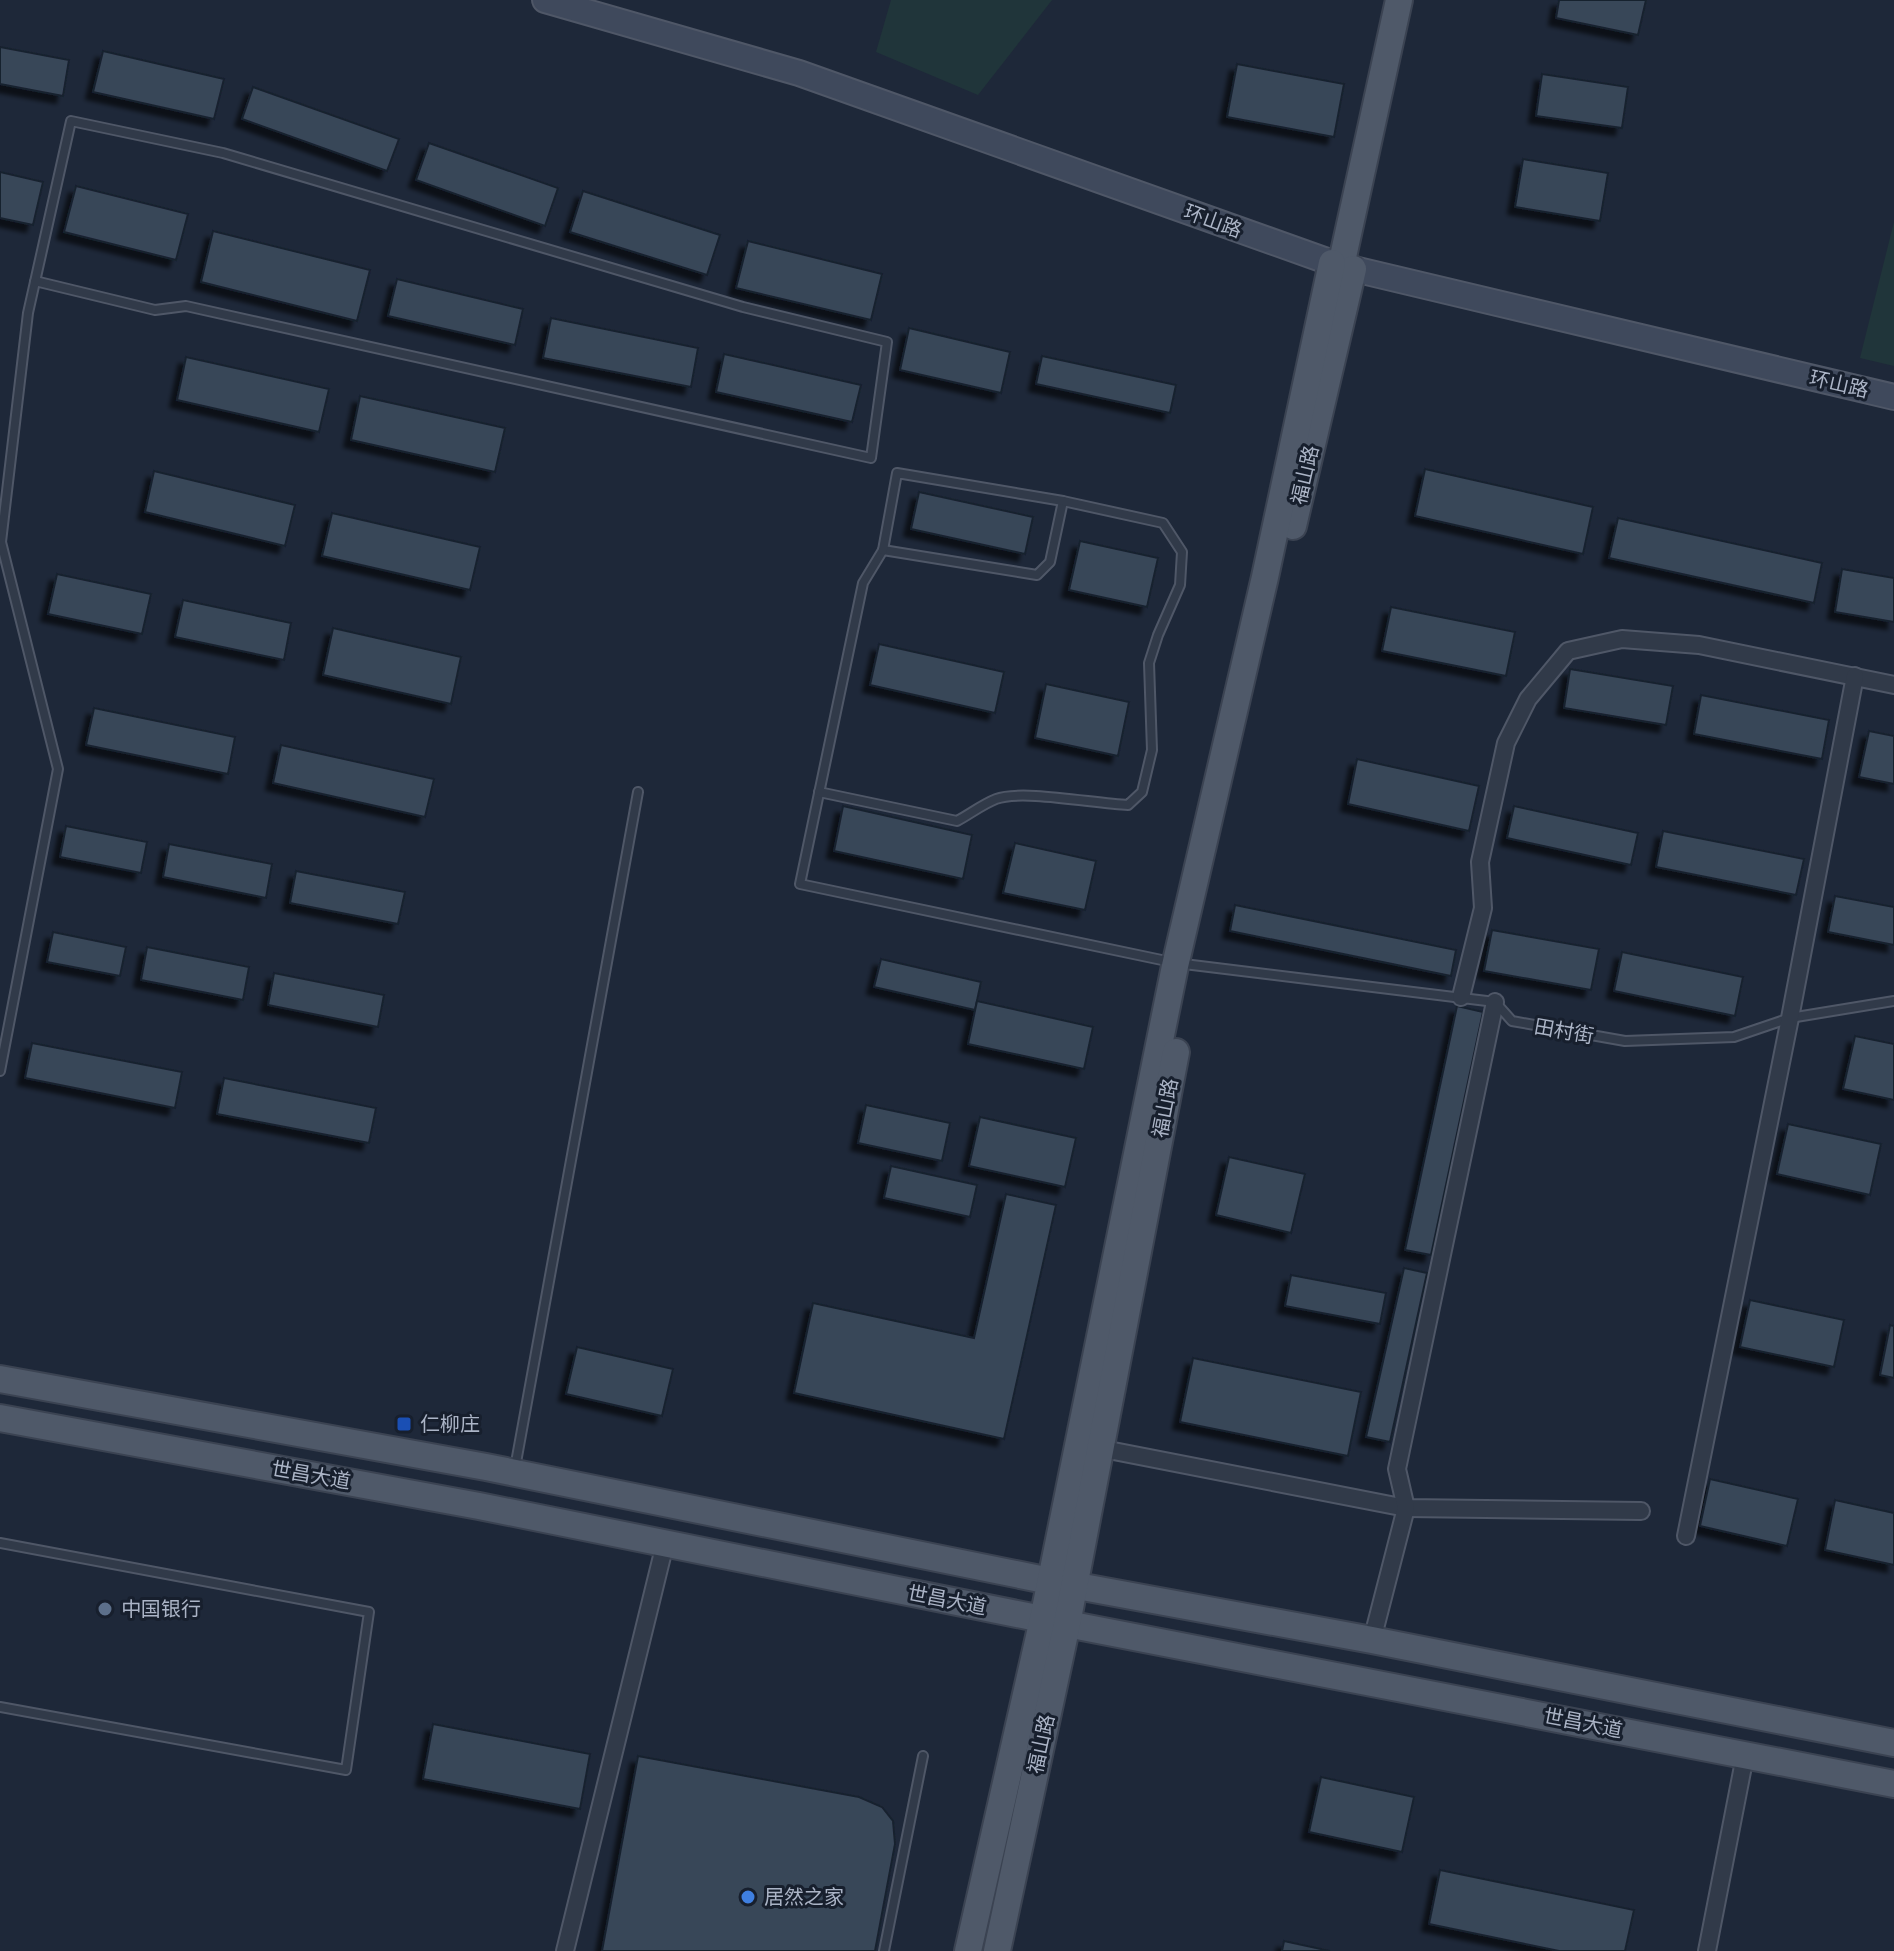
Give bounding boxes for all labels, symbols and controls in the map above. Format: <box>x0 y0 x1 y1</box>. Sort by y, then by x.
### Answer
street label: 环山路 <box>1180 198 1246 243</box>
street label: 环山路 <box>1807 364 1871 403</box>
street label: 福山路 <box>1285 443 1324 507</box>
street label: 田村街 <box>1532 1012 1596 1049</box>
street label: 福山路 <box>1146 1076 1183 1140</box>
place label: 仁柳庄 <box>420 1410 480 1437</box>
marker: 仁柳庄 <box>395 1415 413 1433</box>
street label: 世昌大道 <box>269 1454 353 1495</box>
street label: 世昌大道 <box>905 1579 989 1620</box>
place label: 中国银行 <box>121 1595 201 1622</box>
marker: 中国银行 <box>96 1600 114 1618</box>
street label: 世昌大道 <box>1541 1702 1625 1743</box>
street label: 福山路 <box>1021 1712 1060 1776</box>
place label: 居然之家 <box>764 1883 844 1910</box>
marker: 居然之家 <box>739 1888 757 1906</box>

